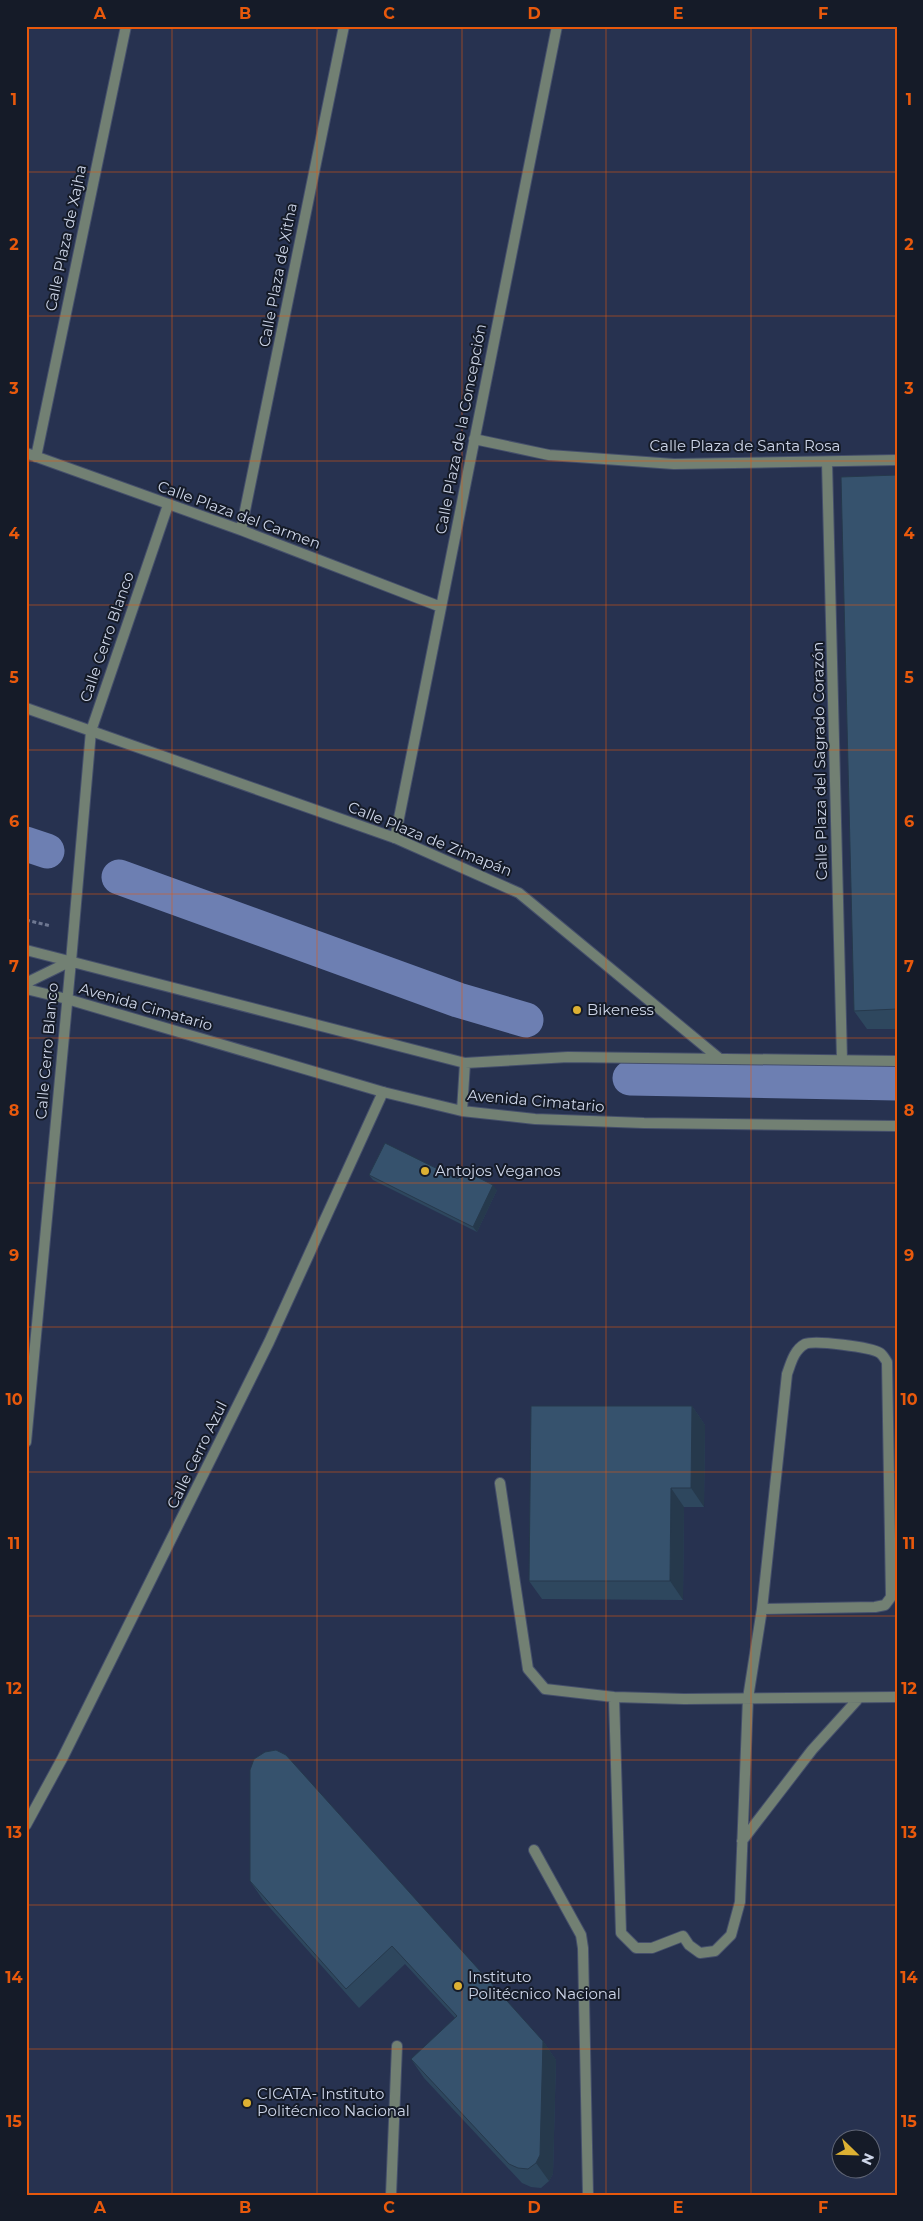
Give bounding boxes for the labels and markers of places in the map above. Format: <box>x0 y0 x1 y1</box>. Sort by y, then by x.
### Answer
place label: Bikeness <box>587 1000 654 1019</box>
marker: Bikeness <box>571 1004 583 1016</box>
place label: Antojos Veganos <box>435 1161 561 1180</box>
marker: Antojos Veganos <box>419 1165 431 1177</box>
place label: Instituto Politécnico Nacional <box>468 1967 621 2003</box>
marker: Instituto Politécnico Nacional <box>452 1980 464 1992</box>
place label: CICATA- Instituto Politécnico Nacional <box>257 2084 410 2120</box>
marker: CICATA- Instituto Politécnico Nacional <box>241 2097 253 2109</box>

